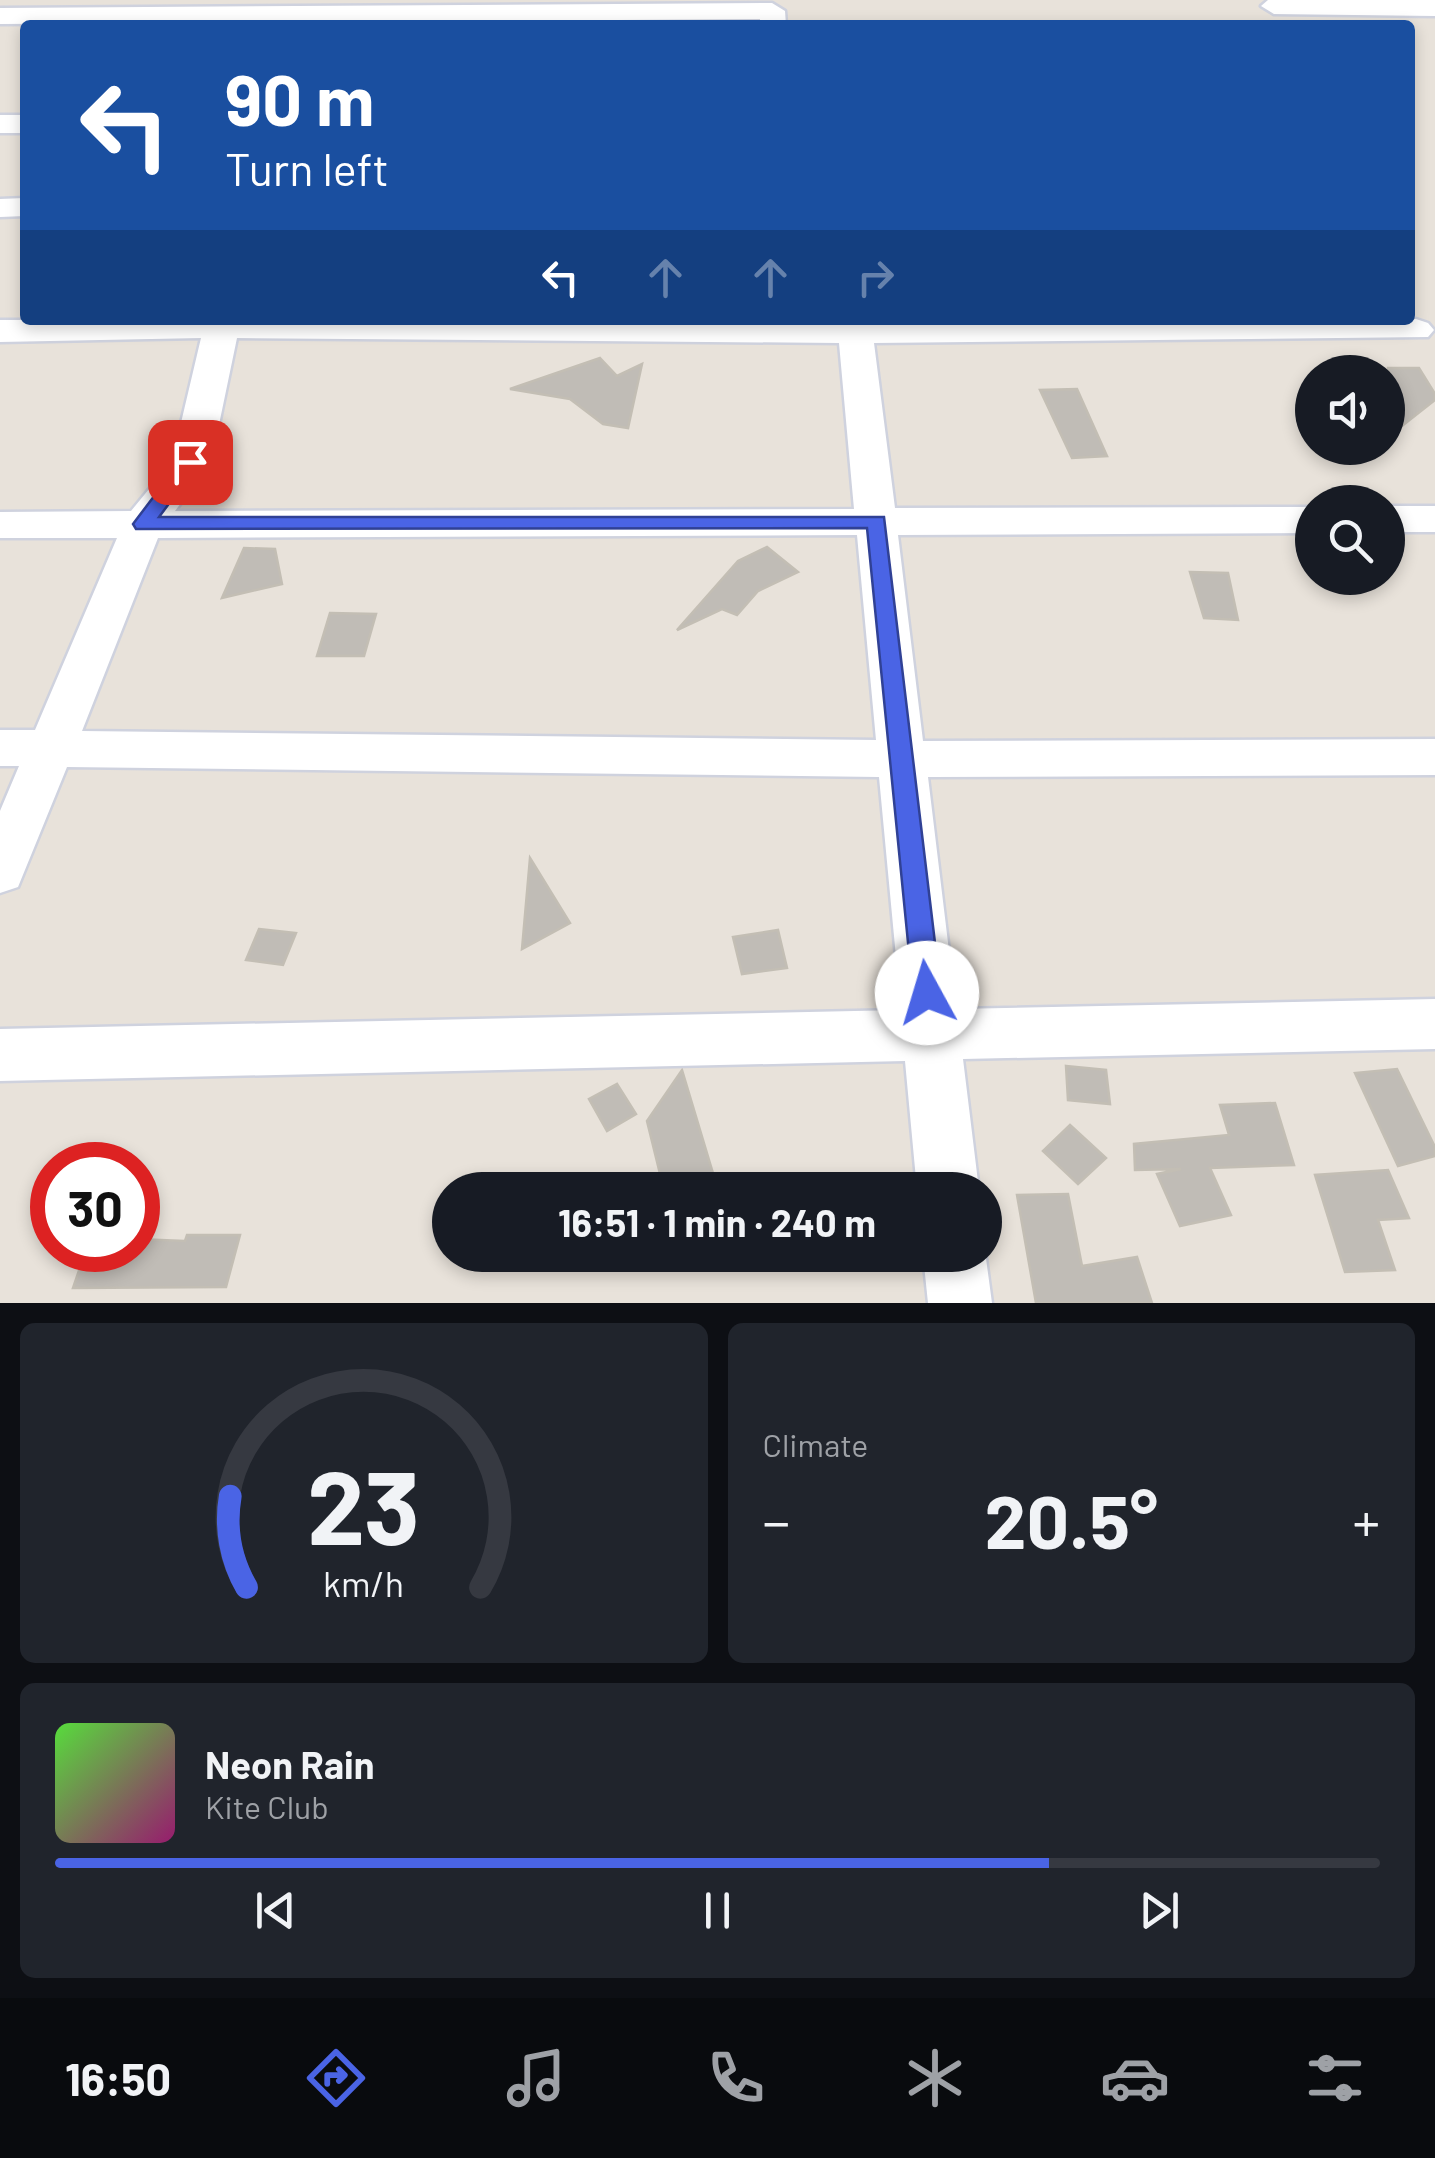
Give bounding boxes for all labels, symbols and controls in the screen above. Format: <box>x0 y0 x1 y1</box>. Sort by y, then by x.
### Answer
text: 90 m <box>225 56 375 140</box>
icon: left <box>60 60 190 190</box>
text: Turn left <box>225 141 389 195</box>
icon: left <box>533 250 588 305</box>
icon: ahead <box>638 250 693 305</box>
icon: ahead <box>743 250 798 305</box>
icon: right <box>848 250 903 305</box>
map controls <box>1295 355 1405 595</box>
button: sound <box>1295 355 1405 465</box>
pin <box>148 420 233 505</box>
icon: arrive <box>163 435 218 490</box>
button: search <box>1295 485 1405 595</box>
position arrow <box>875 941 979 1045</box>
speed limit sign: 30 <box>30 1142 160 1272</box>
text: 16:51 · 1 min · 240 m <box>558 1199 876 1245</box>
text: Climate <box>763 1425 868 1463</box>
text: 23 <box>307 1441 420 1566</box>
text: 20.5° <box>984 1474 1158 1564</box>
text: − <box>763 1487 790 1553</box>
text: + <box>1352 1487 1380 1553</box>
text: km/h <box>323 1561 404 1604</box>
text: Neon Rain <box>205 1741 374 1787</box>
text: Kite Club <box>205 1787 329 1825</box>
icon: previous <box>248 1883 303 1938</box>
icon: pause <box>690 1883 745 1938</box>
icon: next <box>1132 1883 1187 1938</box>
icon: directions <box>301 2043 371 2113</box>
icon: music <box>501 2043 571 2113</box>
icon: phone <box>701 2043 771 2113</box>
icon: climate <box>900 2043 970 2113</box>
icon: car <box>1100 2043 1170 2113</box>
icon: filters <box>1300 2043 1370 2113</box>
text: 16:50 <box>65 2051 171 2105</box>

